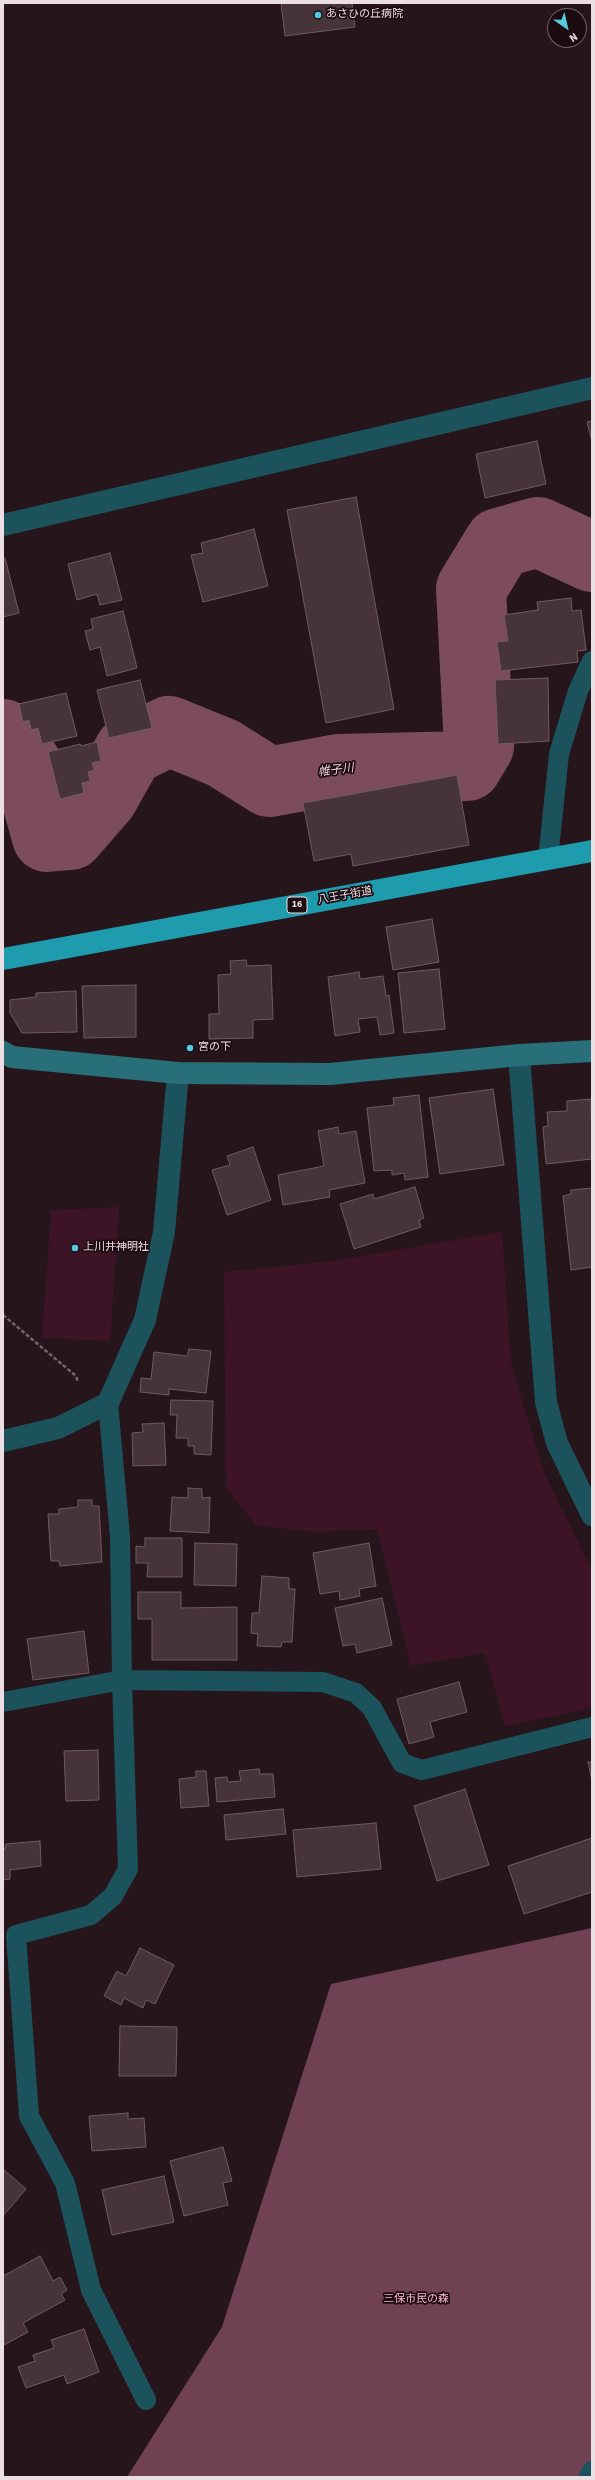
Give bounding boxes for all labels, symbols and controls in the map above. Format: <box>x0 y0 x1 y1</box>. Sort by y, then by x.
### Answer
place label: あさひの丘病院 <box>326 8 403 22</box>
north arrow <box>547 8 587 48</box>
marker: あさひの丘病院 <box>313 10 323 20</box>
text: N <box>566 29 581 46</box>
water label: 帷子川 <box>317 762 355 780</box>
street label: 八王子街道 <box>317 885 373 907</box>
road number: 16 <box>287 897 307 913</box>
place label: 宮の下 <box>198 1041 231 1055</box>
marker: 宮の下 <box>185 1043 195 1053</box>
place label: 上川井神明社 <box>83 1241 149 1255</box>
marker: 上川井神明社 <box>70 1243 80 1253</box>
park label: 三保市民の森 <box>383 2293 449 2307</box>

